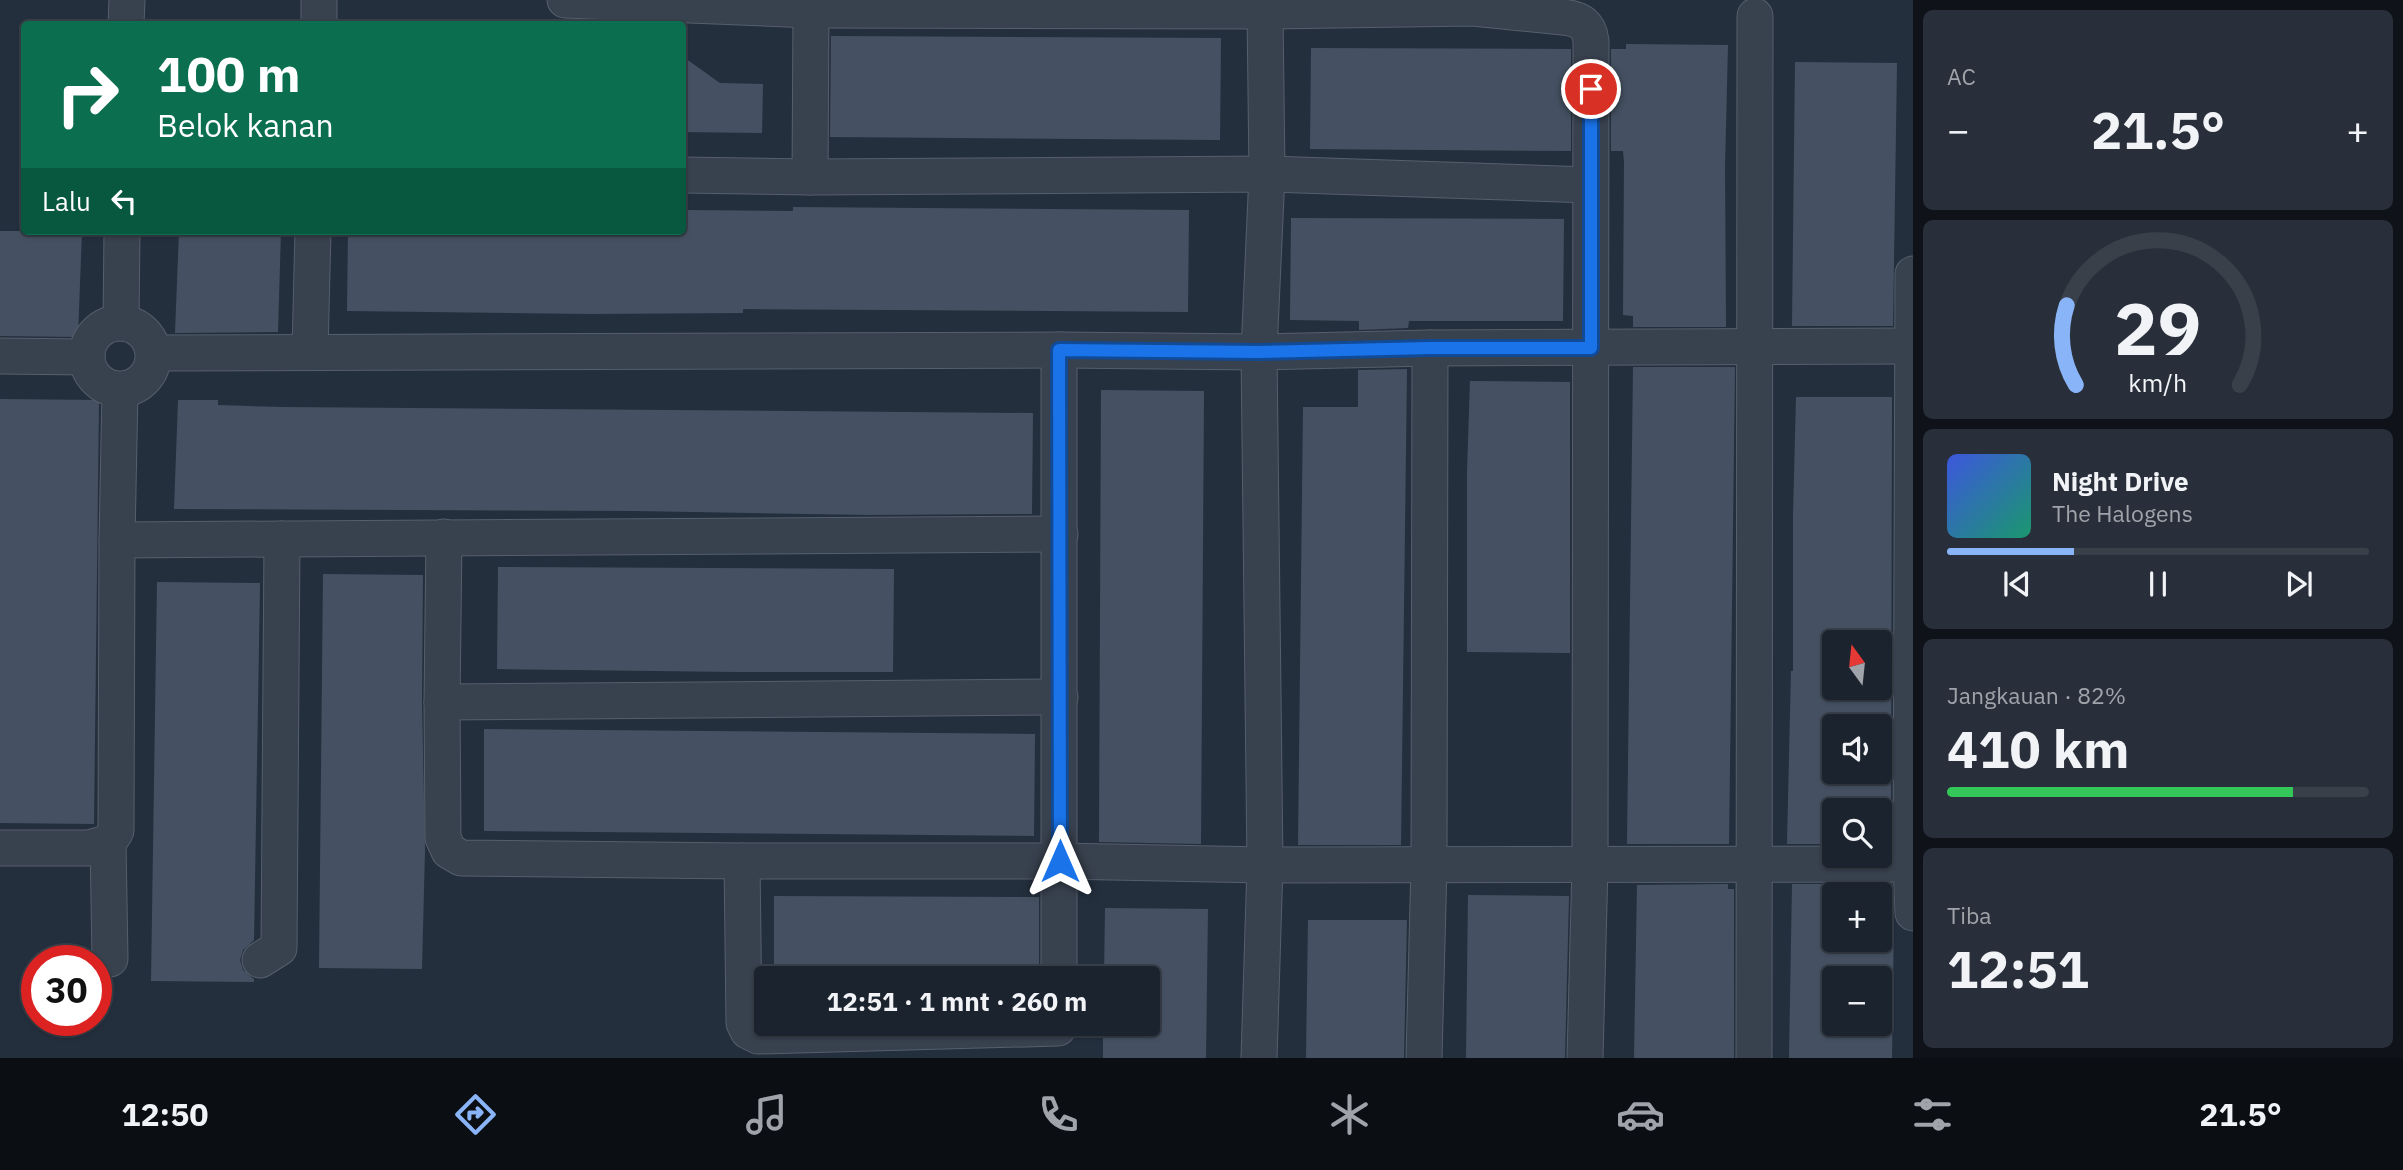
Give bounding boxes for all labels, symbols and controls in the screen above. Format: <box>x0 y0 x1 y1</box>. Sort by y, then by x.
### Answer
text: 100 m <box>157 42 301 105</box>
icon: right <box>42 49 133 140</box>
pin <box>1561 59 1621 119</box>
text: AC <box>1947 61 1976 91</box>
icon: arrive <box>1572 70 1610 108</box>
text: 21.5° <box>2091 96 2225 163</box>
text: Belok kanan <box>157 104 334 146</box>
text: − <box>1947 105 1970 154</box>
text: + <box>2346 105 2369 154</box>
icon: left <box>105 182 143 220</box>
text: Lalu <box>42 184 91 218</box>
text: 29 <box>2114 281 2202 376</box>
text: km/h <box>2129 366 2187 399</box>
text: Night Drive <box>2052 464 2189 498</box>
text: The Halogens <box>2052 498 2193 528</box>
icon: previous <box>1998 565 2036 603</box>
icon: pause <box>2139 565 2177 603</box>
icon: next <box>2280 565 2318 603</box>
north arrow <box>1822 630 1892 700</box>
map controls <box>1822 630 1892 1036</box>
text: Jangkauan · 82% <box>1947 680 2126 710</box>
button: sound <box>1822 714 1892 784</box>
text: 410 km <box>1947 715 2129 782</box>
button: search <box>1822 798 1892 868</box>
position arrow <box>1023 824 1097 898</box>
button: + <box>1822 882 1892 952</box>
text: Tiba <box>1947 900 1992 930</box>
text: 12:51 <box>1947 935 2089 1002</box>
speed limit sign: 30 <box>21 945 112 1036</box>
button: − <box>1822 966 1892 1036</box>
text: 12:51 · 1 mnt · 260 m <box>827 984 1087 1018</box>
icon: directions <box>451 1090 500 1139</box>
icon: music <box>742 1090 791 1139</box>
icon: phone <box>1034 1090 1083 1139</box>
icon: climate <box>1325 1090 1374 1139</box>
icon: car <box>1616 1090 1665 1139</box>
icon: filters <box>1908 1090 1957 1139</box>
text: 12:50 <box>121 1093 209 1135</box>
text: 21.5° <box>2199 1093 2282 1135</box>

